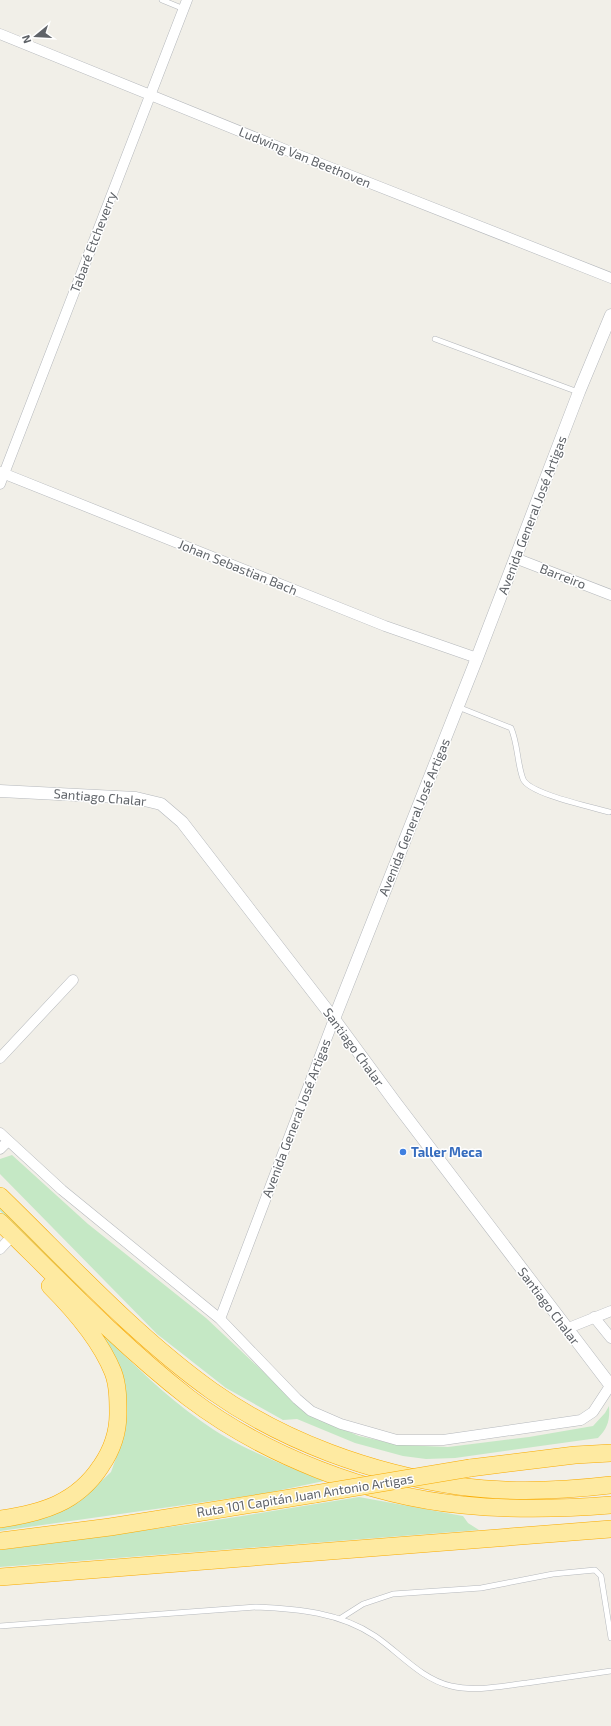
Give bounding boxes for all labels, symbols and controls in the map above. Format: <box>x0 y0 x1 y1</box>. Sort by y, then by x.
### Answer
north arrow <box>16 16 56 56</box>
text: N <box>19 33 33 45</box>
street label: Ludwing Van Beethoven <box>237 123 373 191</box>
street label: Tabaré Etcheverry <box>66 189 120 295</box>
street label: Avenida General José Artigas <box>494 433 570 597</box>
street label: Johan Sebastian Bach <box>176 536 300 598</box>
street label: Barreiro <box>538 560 588 592</box>
street label: Avenida General José Artigas <box>375 736 453 898</box>
street label: Santiago Chalar <box>53 785 147 809</box>
street label: Santiago Chalar <box>320 1005 388 1089</box>
street label: Avenida General José Artigas <box>258 1036 334 1200</box>
place label: Taller Meca <box>411 1144 482 1160</box>
marker: Taller Meca <box>398 1147 408 1157</box>
street label: Santiago Chalar <box>515 1264 583 1348</box>
street label: Ruta 101 Capitán Juan Antonio Artigas <box>195 1470 415 1520</box>

